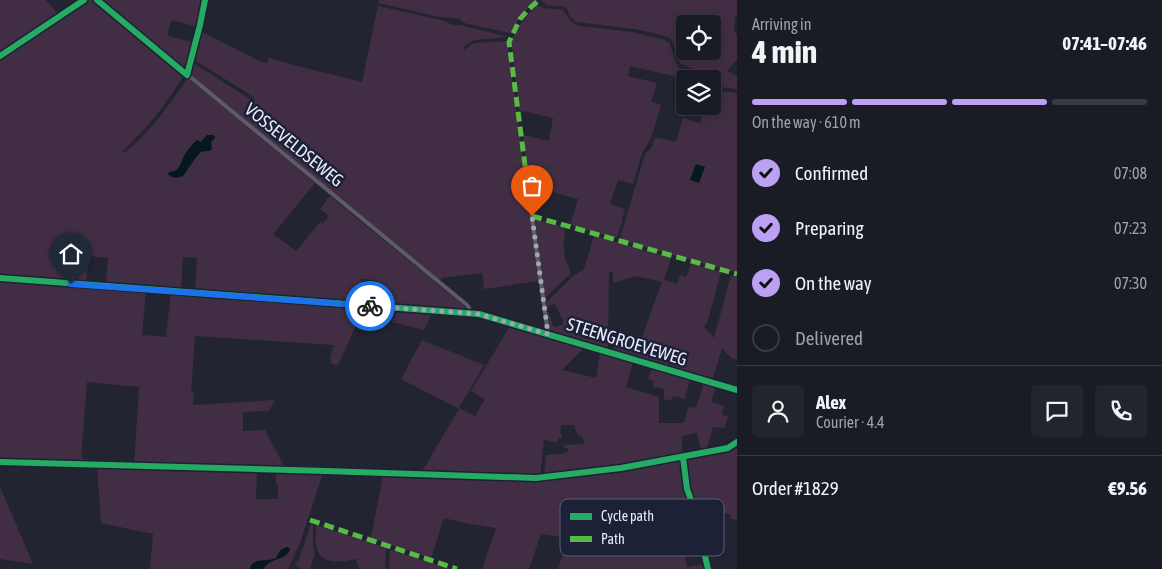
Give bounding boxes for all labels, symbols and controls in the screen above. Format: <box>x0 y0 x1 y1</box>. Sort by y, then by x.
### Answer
map controls <box>676 15 721 115</box>
button: locate <box>676 15 721 60</box>
text: Arriving in <box>752 15 812 33</box>
text: 07:41–07:46 <box>1062 32 1147 54</box>
text: 4 min <box>752 33 817 70</box>
button: layers <box>676 70 721 115</box>
street label: VOSSEVELDSEWEG <box>241 98 348 191</box>
text: On the way · 610 m <box>752 113 861 131</box>
icon: check <box>752 159 780 187</box>
text: Confirmed <box>795 162 868 184</box>
text: 07:08 <box>1114 164 1147 182</box>
pin <box>511 165 553 216</box>
icon: bag <box>518 172 546 200</box>
icon: check <box>752 214 780 242</box>
text: Preparing <box>795 217 864 239</box>
text: 07:23 <box>1114 219 1147 237</box>
pin <box>50 233 92 284</box>
icon: home <box>57 240 85 268</box>
icon: check <box>752 269 780 297</box>
text: On the way <box>795 272 872 294</box>
text: 07:30 <box>1114 274 1147 292</box>
courier <box>345 281 395 331</box>
icon: bike <box>356 292 384 320</box>
street label: STEENGROEVEWEG <box>564 313 690 370</box>
text: Delivered <box>795 327 863 349</box>
button: person <box>752 385 804 437</box>
button: chat <box>1031 385 1083 437</box>
button: phone <box>1095 385 1147 437</box>
text: Alex <box>816 391 846 413</box>
text: Courier · 4.4 <box>816 413 885 431</box>
text: Order #1829 <box>752 477 839 499</box>
text: €9.56 <box>1108 477 1147 499</box>
legend <box>560 499 724 556</box>
text: Cycle path <box>601 508 654 524</box>
text: Path <box>601 531 625 547</box>

